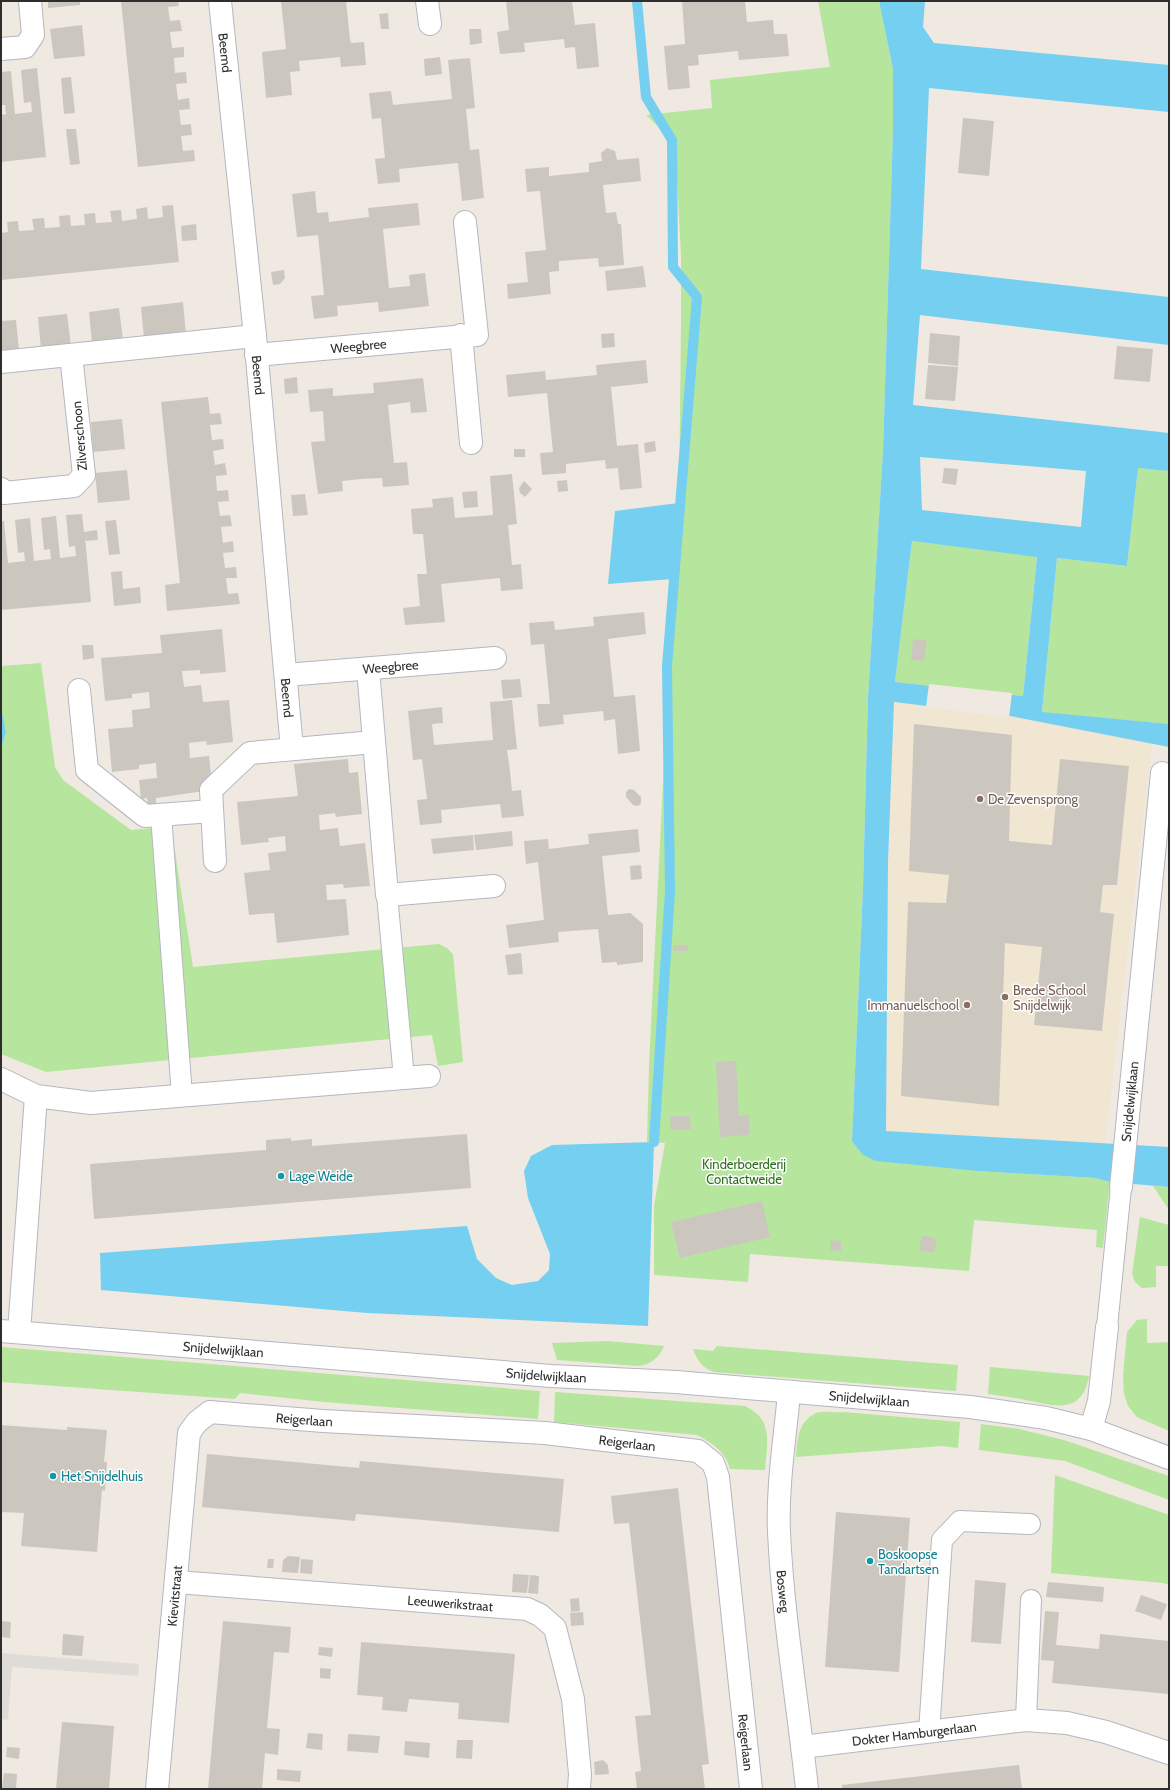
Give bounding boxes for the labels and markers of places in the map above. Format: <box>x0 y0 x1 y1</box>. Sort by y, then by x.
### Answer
place label: De Zevensprong <box>988 791 1078 807</box>
marker: De Zevensprong <box>975 794 985 804</box>
place label: Brede School Snijdelwijk <box>1013 982 1086 1014</box>
marker: Brede School Snijdelwijk <box>1000 992 1010 1002</box>
place label: Immanuelschool <box>867 997 959 1013</box>
marker: Immanuelschool <box>962 1000 972 1010</box>
place label: Lage Weide <box>289 1168 353 1184</box>
marker: Lage Weide <box>276 1171 286 1181</box>
place label: Het Snijdelhuis <box>61 1468 144 1485</box>
marker: Het Snijdelhuis <box>48 1471 58 1481</box>
place label: Boskoopse Tandartsen <box>878 1546 939 1577</box>
marker: Boskoopse Tandartsen <box>865 1556 875 1566</box>

